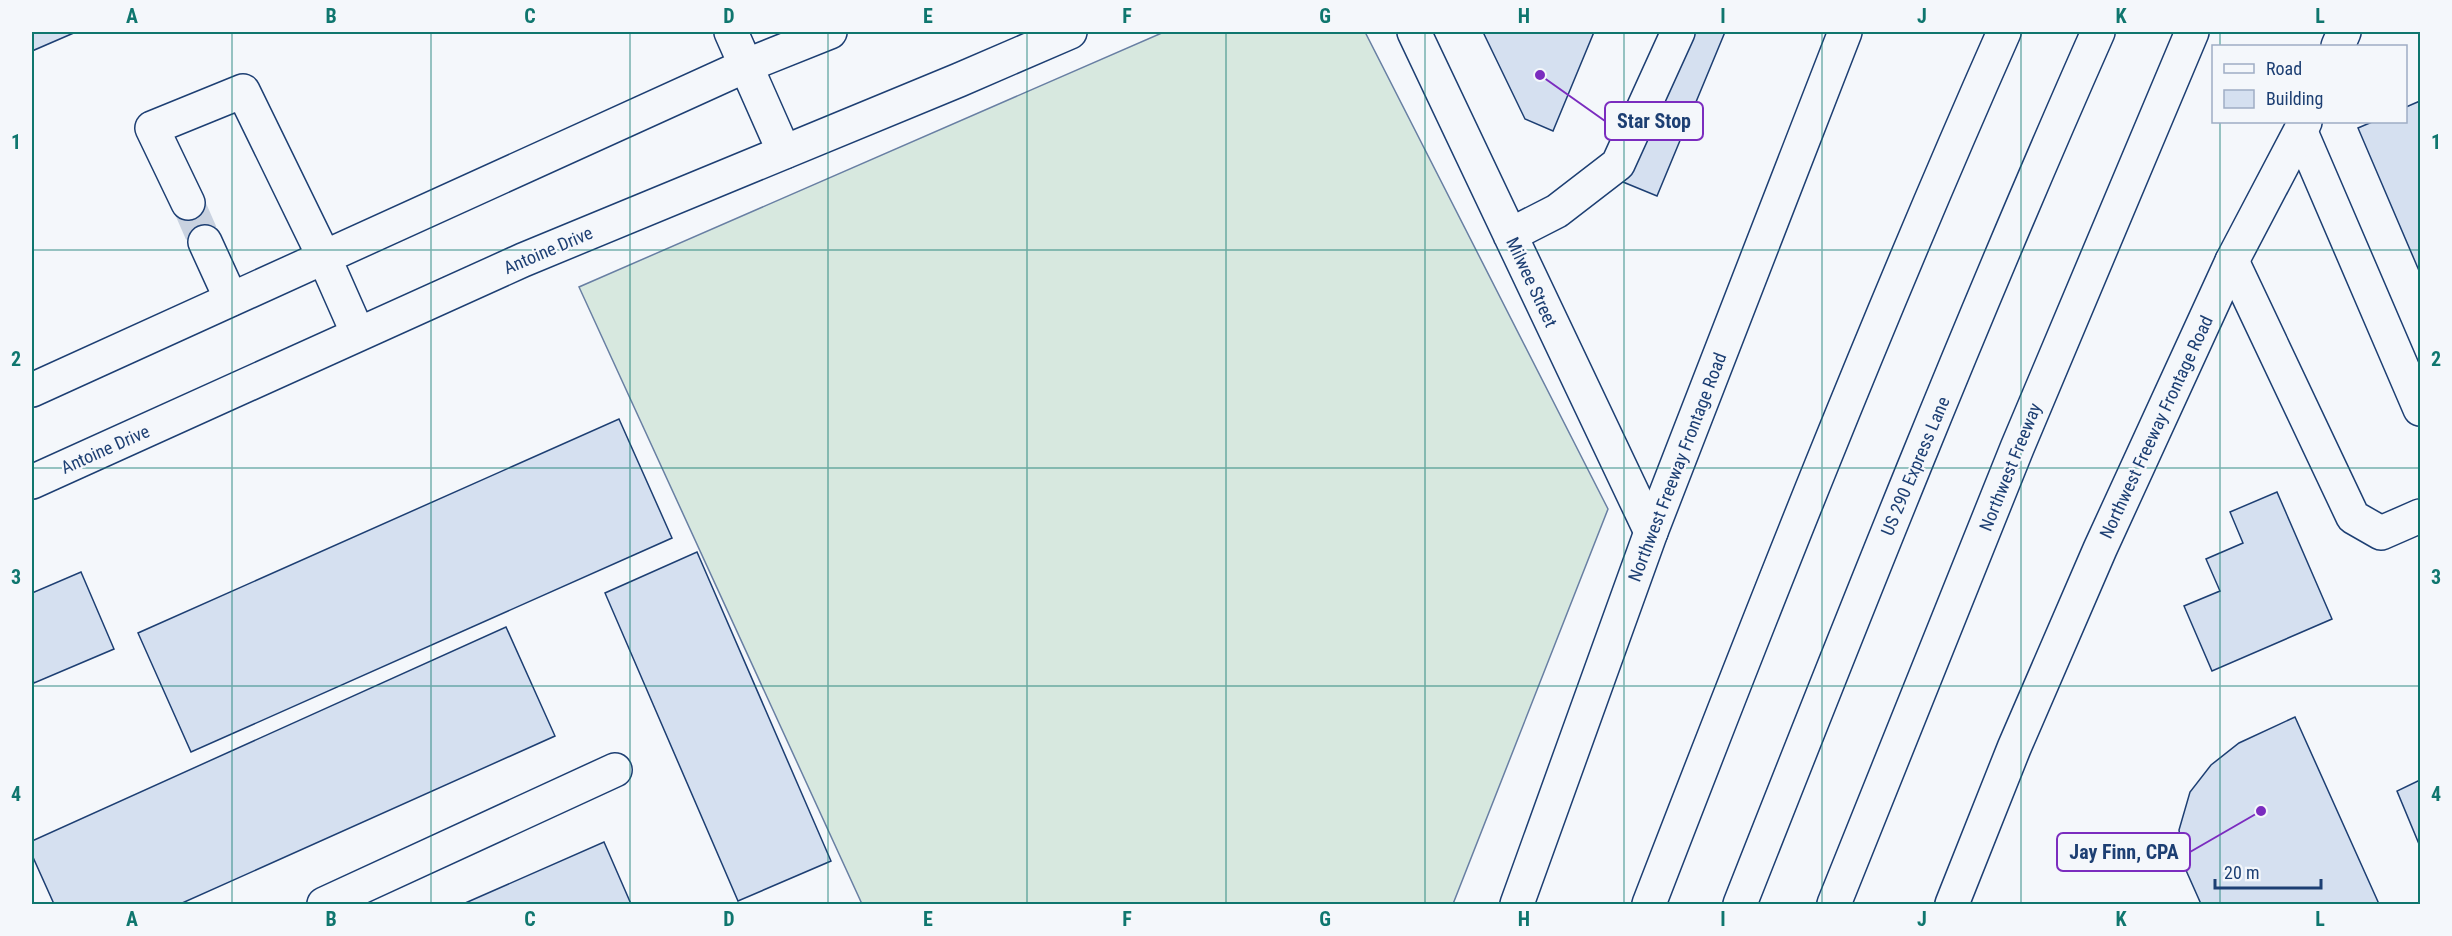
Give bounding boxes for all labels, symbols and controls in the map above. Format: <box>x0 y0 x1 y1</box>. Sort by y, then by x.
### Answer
text: A <box>126 4 138 28</box>
text: B <box>325 4 337 28</box>
text: C <box>524 4 536 28</box>
text: D <box>723 4 735 28</box>
text: E <box>923 4 933 28</box>
text: F <box>1122 4 1132 28</box>
text: G <box>1319 4 1331 28</box>
text: H <box>1518 4 1530 28</box>
text: I <box>1720 4 1726 28</box>
text: J <box>1917 4 1927 28</box>
text: K <box>2115 4 2127 28</box>
text: L <box>2315 4 2325 28</box>
legend <box>2212 45 2407 123</box>
text: Road <box>2266 58 2302 79</box>
text: Building <box>2266 88 2323 109</box>
callout: Star Stop <box>1605 102 1703 140</box>
text: Star Stop <box>1617 109 1691 133</box>
text: 1 <box>11 130 21 154</box>
text: 1 <box>2431 130 2441 154</box>
street label: Antoine Drive <box>500 222 596 278</box>
street label: Milwee Street <box>1502 234 1562 330</box>
street label: Northwest Freeway Frontage Road <box>2095 312 2217 542</box>
text: 2 <box>11 347 21 371</box>
text: 2 <box>2431 347 2441 371</box>
street label: Northwest Freeway Frontage Road <box>1624 350 1730 584</box>
street label: US 290 Express Lane <box>1876 393 1954 539</box>
street label: Northwest Freeway <box>1975 399 2045 534</box>
street label: Antoine Drive <box>58 420 152 478</box>
text: 3 <box>11 565 21 589</box>
text: 3 <box>2431 565 2441 589</box>
text: 4 <box>11 782 21 806</box>
text: 4 <box>2431 782 2441 806</box>
callout: Jay Finn, CPA <box>2057 833 2190 871</box>
text: Jay Finn, CPA <box>2069 840 2179 864</box>
scale bar <box>2215 852 2322 890</box>
text: 20 m <box>2224 862 2259 883</box>
text: A <box>126 907 138 931</box>
text: B <box>325 907 337 931</box>
text: C <box>524 907 536 931</box>
text: D <box>723 907 735 931</box>
text: E <box>923 907 933 931</box>
text: F <box>1122 907 1132 931</box>
text: G <box>1319 907 1331 931</box>
text: H <box>1518 907 1530 931</box>
text: I <box>1720 907 1726 931</box>
text: J <box>1917 907 1927 931</box>
text: K <box>2115 907 2127 931</box>
text: L <box>2315 907 2325 931</box>

